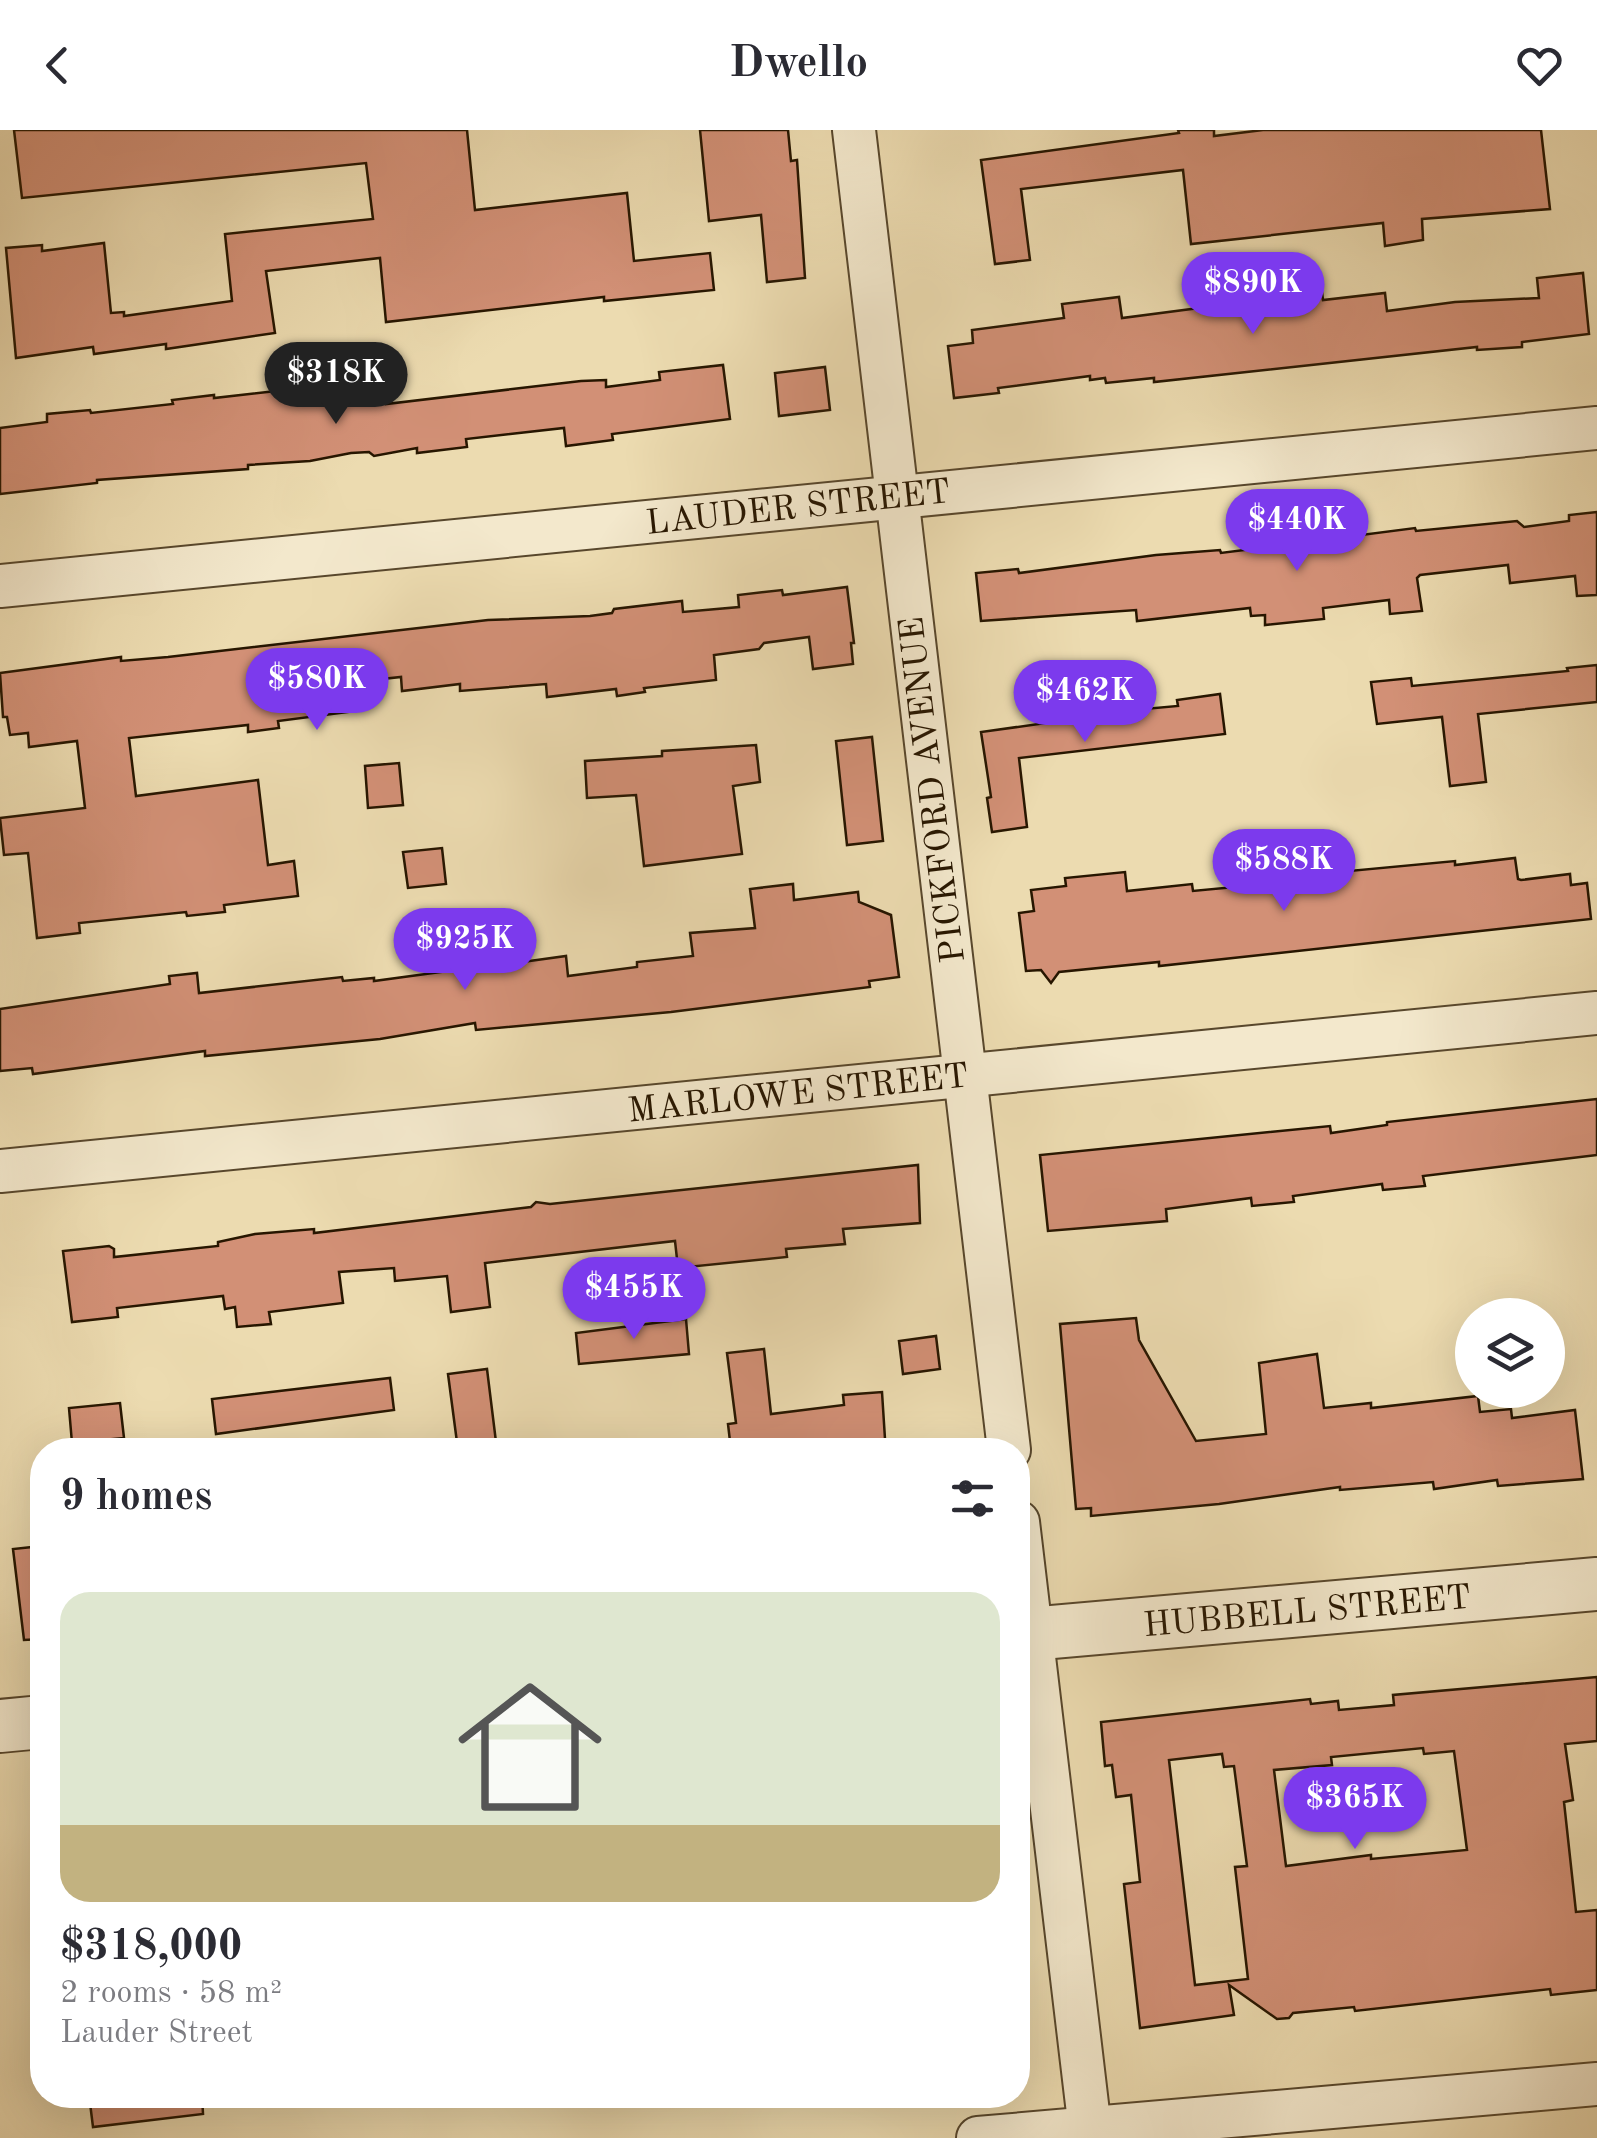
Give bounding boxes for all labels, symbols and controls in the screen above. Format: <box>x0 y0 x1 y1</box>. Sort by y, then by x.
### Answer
icon: back <box>30 38 85 93</box>
icon: heart <box>1512 38 1567 93</box>
text: Dwello <box>729 42 868 87</box>
pin: $890K <box>1183 252 1323 337</box>
text: $890K <box>1204 268 1302 300</box>
pin: $318K <box>266 342 406 427</box>
text: $318K <box>287 358 385 390</box>
street label: LAUDER STREET <box>644 475 952 542</box>
pin: $440K <box>1227 489 1367 574</box>
text: $440K <box>1248 505 1346 537</box>
street label: PICKFORD AVENUE <box>895 615 972 965</box>
pin: $580K <box>247 648 387 733</box>
pin: $462K <box>1015 660 1155 745</box>
text: $580K <box>268 664 366 696</box>
text: $462K <box>1036 676 1134 708</box>
pin: $588K <box>1214 829 1354 914</box>
text: $588K <box>1235 845 1333 877</box>
pin: $925K <box>395 908 535 993</box>
text: $925K <box>416 924 514 956</box>
street label: MARLOWE STREET <box>626 1059 970 1130</box>
pin: $455K <box>564 1257 704 1342</box>
text: $455K <box>585 1273 683 1305</box>
map controls <box>1455 1298 1565 1408</box>
button: layers <box>1455 1298 1565 1408</box>
icon: filters <box>945 1471 1000 1526</box>
text: 9 homes <box>60 1477 212 1519</box>
street label: HUBBELL STREET <box>1142 1581 1473 1644</box>
icon: home <box>440 1657 620 1837</box>
pin: $365K <box>1285 1767 1425 1852</box>
text: $365K <box>1306 1783 1404 1815</box>
text: $318,000 <box>60 1927 242 1969</box>
text: 2 rooms · 58 m² <box>60 1978 282 2010</box>
text: Lauder Street <box>60 2018 253 2050</box>

